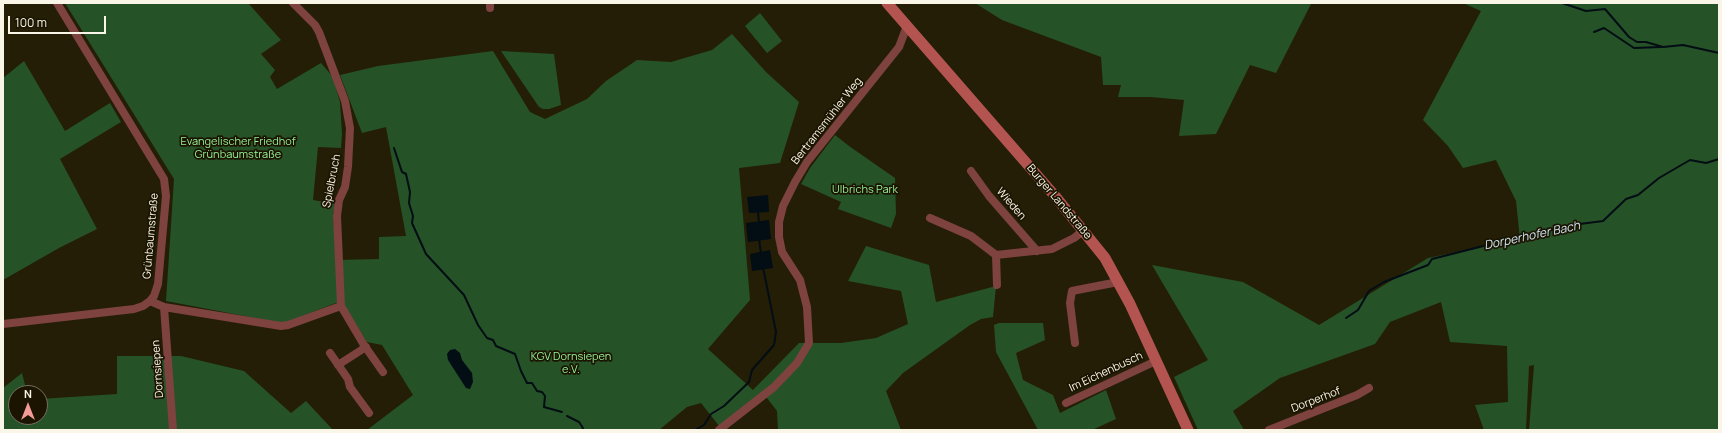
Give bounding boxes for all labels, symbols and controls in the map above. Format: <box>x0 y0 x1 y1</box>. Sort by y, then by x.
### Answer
scale bar <box>10 8 108 34</box>
text: 100 m <box>15 14 47 31</box>
street label: Bertramsmühler Weg <box>789 75 865 167</box>
park label: Evangelischer Friedhof Grünbaumstraße <box>180 135 296 161</box>
street label: Spielbruch <box>320 153 344 209</box>
street label: Burger Landstraße <box>1024 162 1094 242</box>
park label: Ulbrichs Park <box>832 183 898 197</box>
street label: Wieden <box>993 185 1029 223</box>
street label: Grünbaumstraße <box>141 192 161 280</box>
water label: Dorperhofer Bach <box>1483 219 1581 253</box>
street label: Dornsiepen <box>149 339 167 399</box>
street label: Im Eichenbusch <box>1067 349 1145 395</box>
park label: KGV Dornsiepen e.V. <box>531 350 611 376</box>
north arrow <box>8 385 48 425</box>
street label: Dorperhof <box>1289 385 1343 415</box>
text: N <box>24 386 32 401</box>

